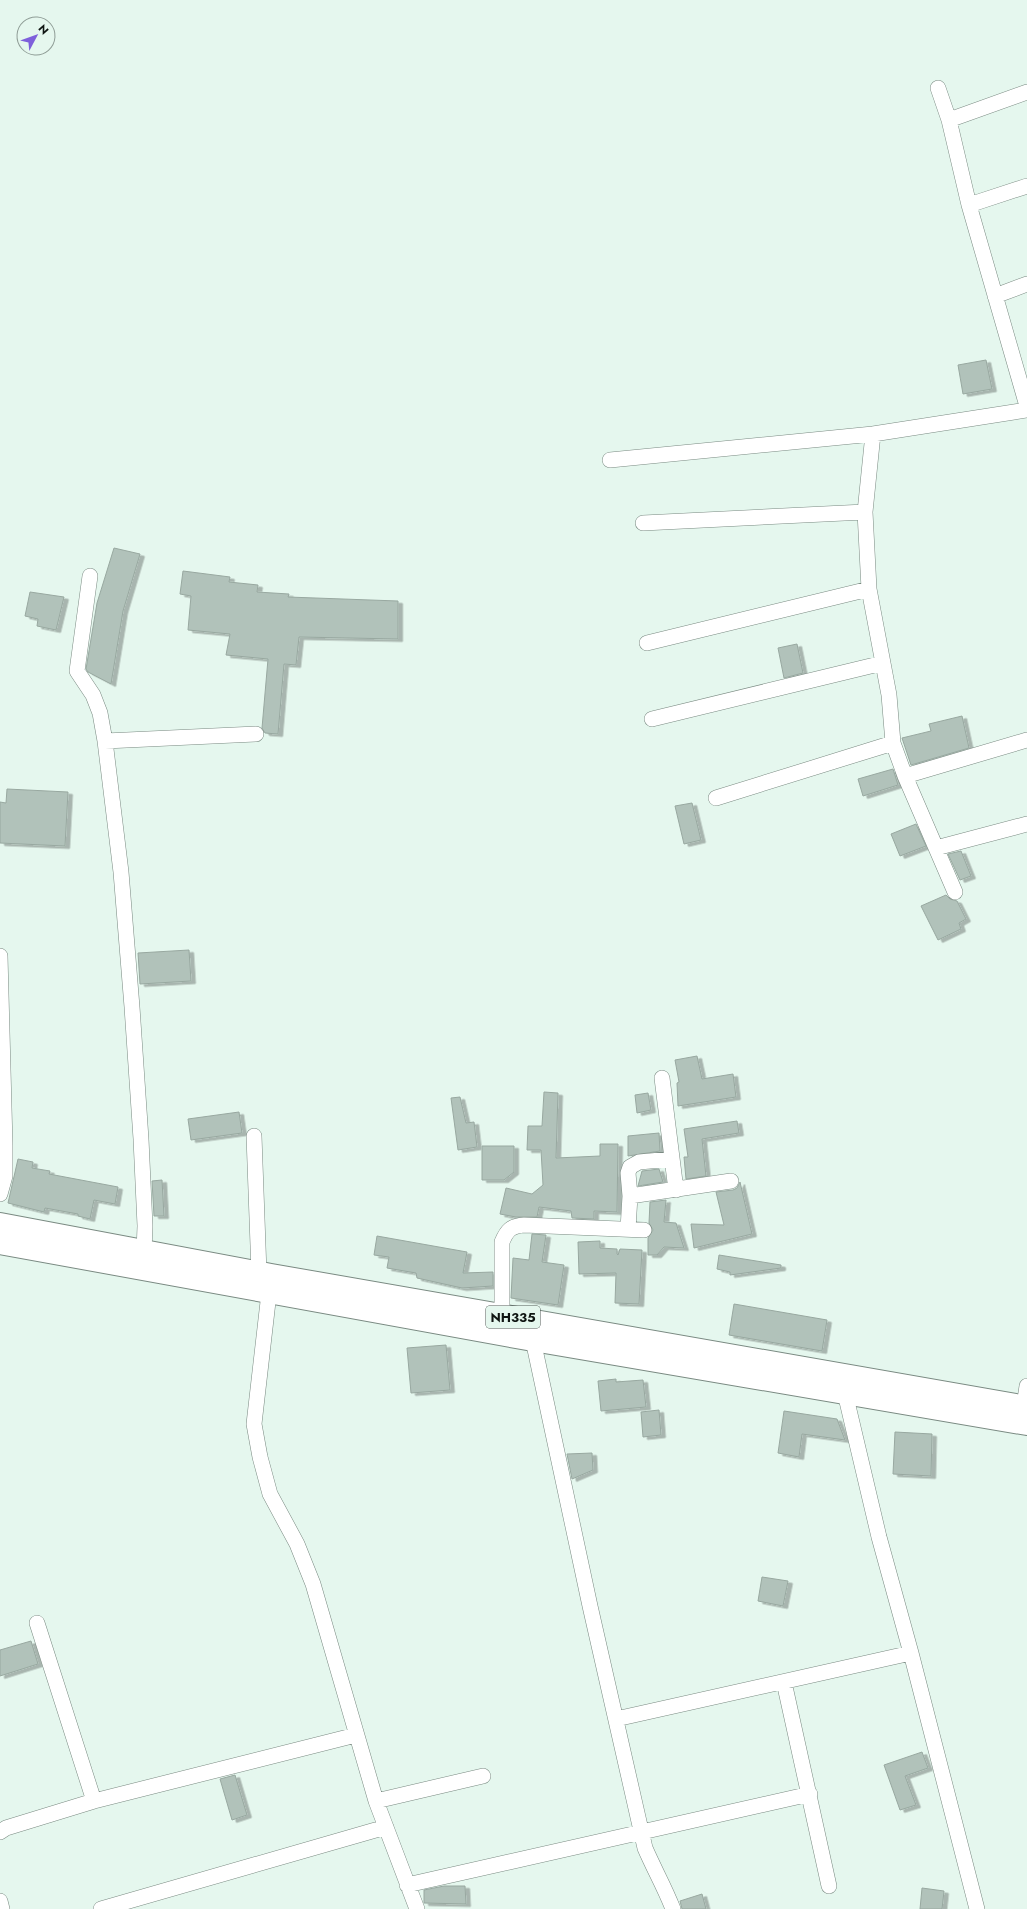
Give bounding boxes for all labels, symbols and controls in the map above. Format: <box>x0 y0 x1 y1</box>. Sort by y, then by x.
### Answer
north arrow <box>16 16 56 56</box>
text: N <box>35 21 52 38</box>
road number: NH335 <box>486 1306 540 1328</box>

